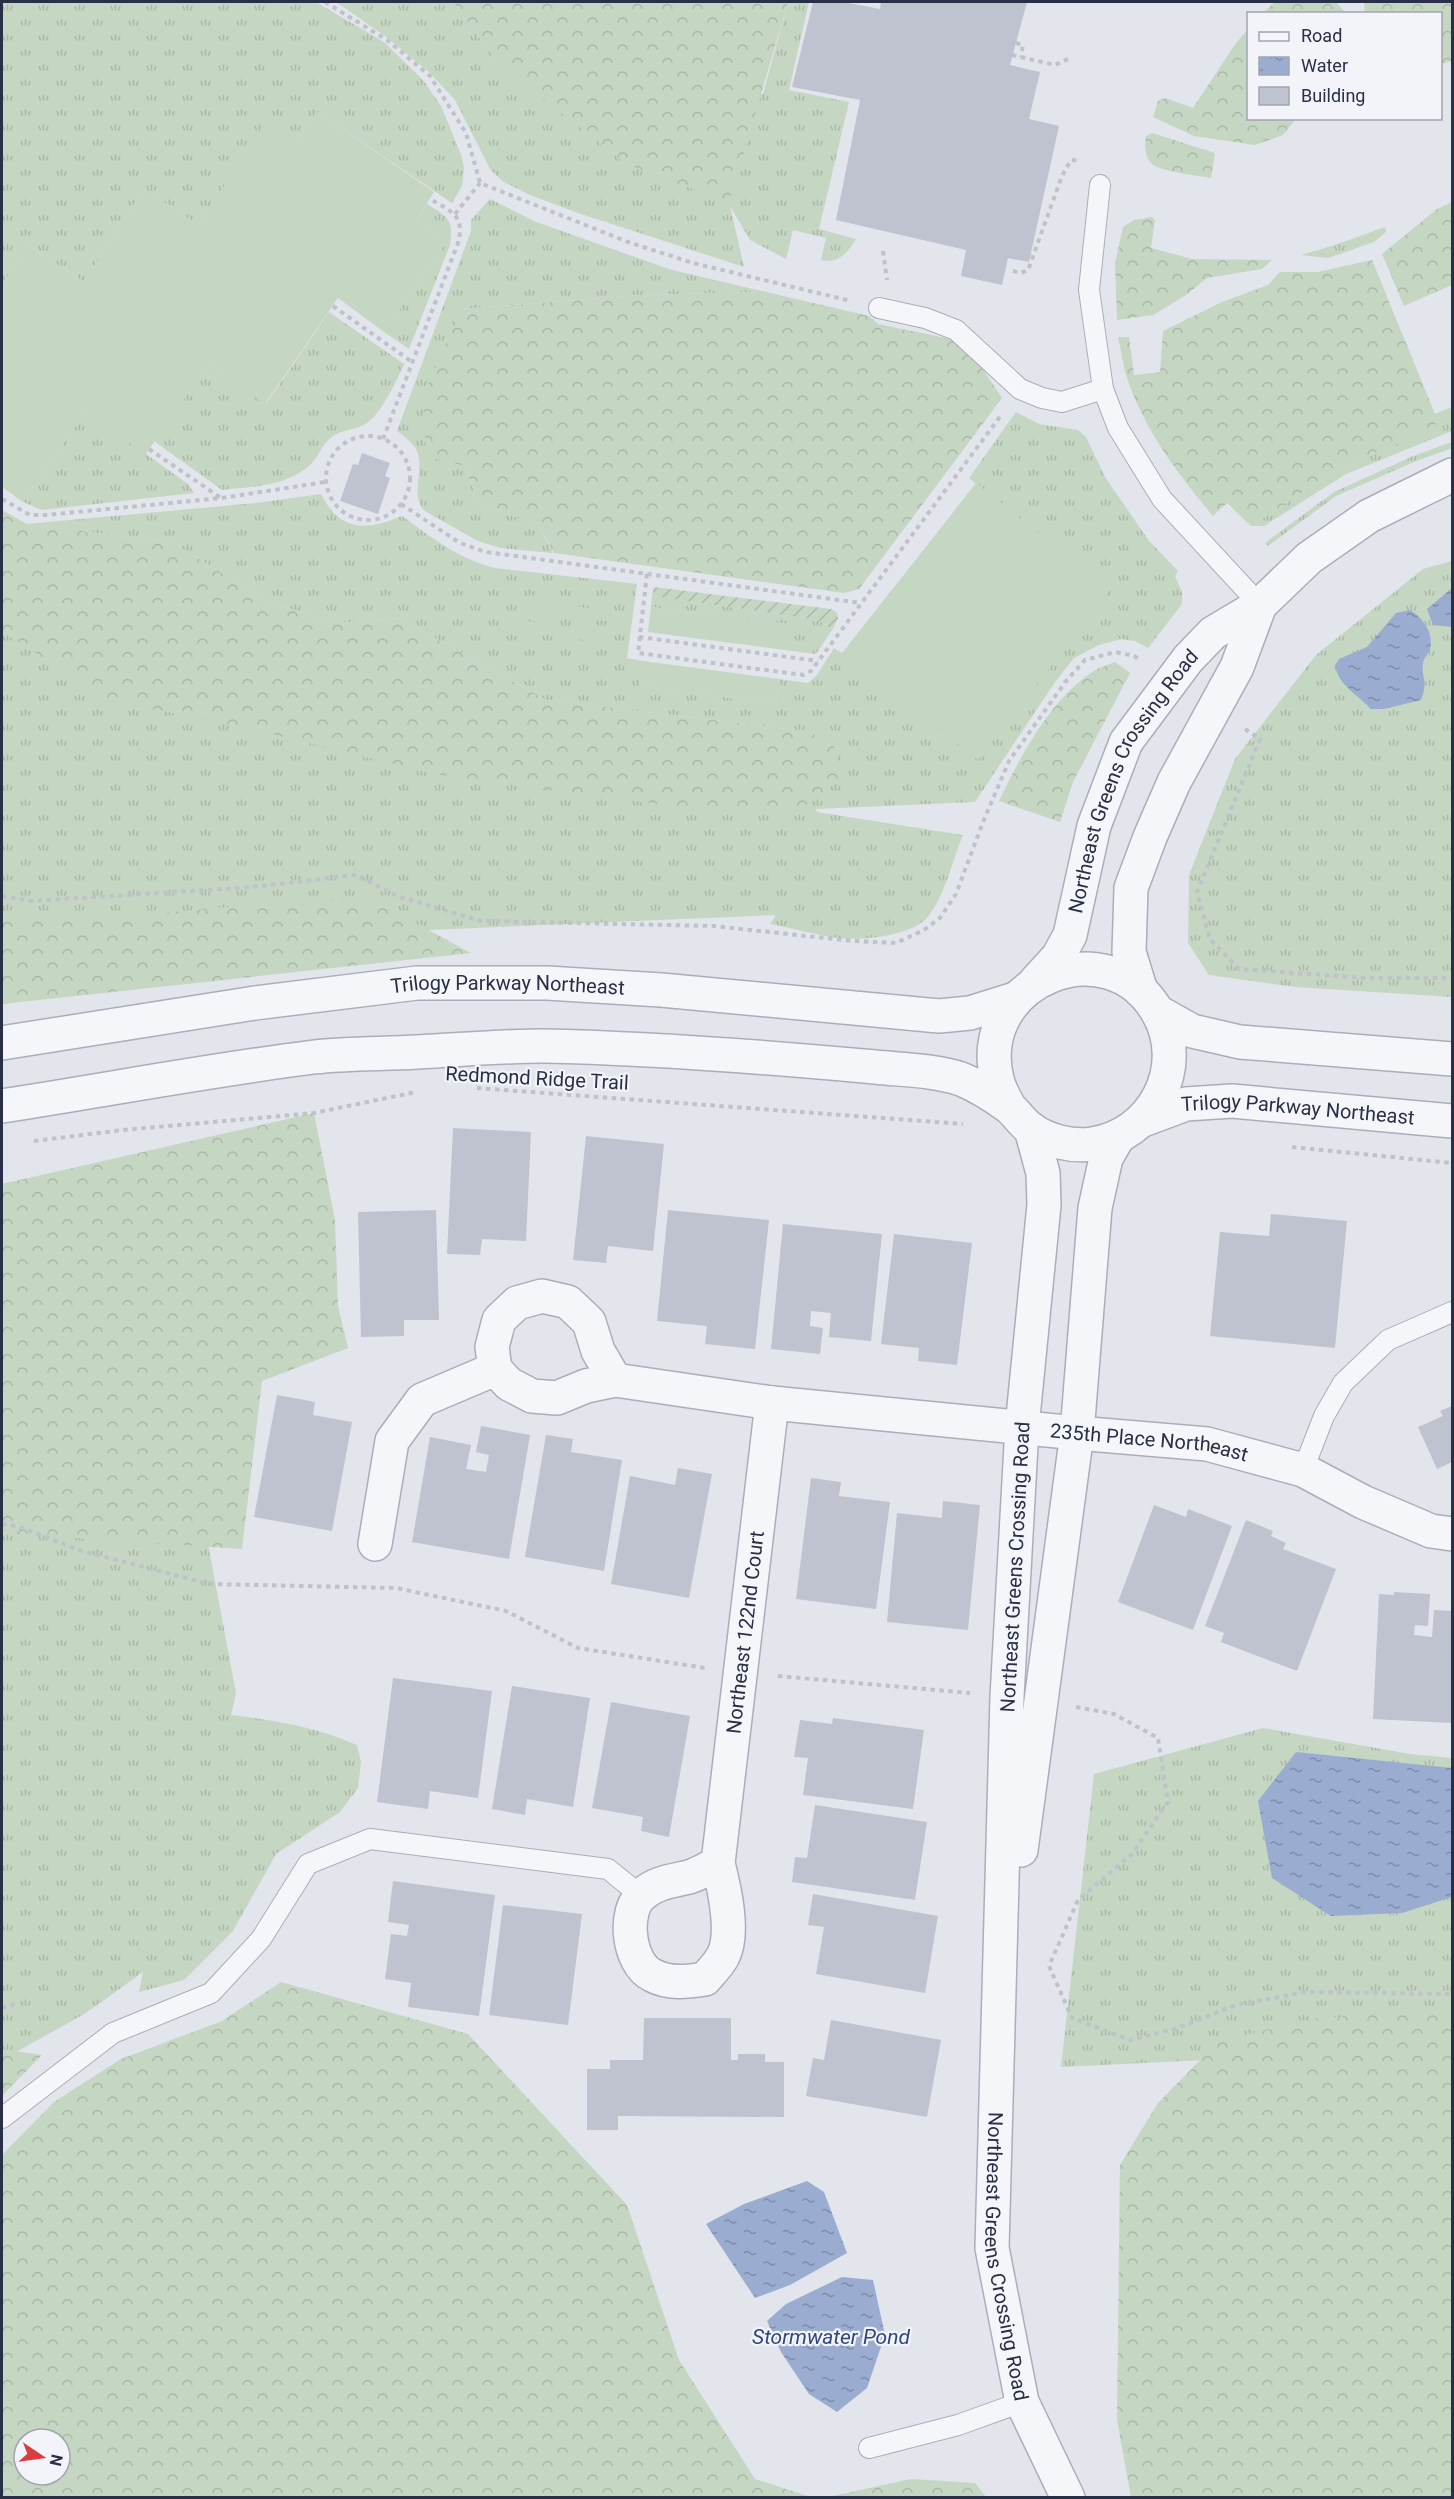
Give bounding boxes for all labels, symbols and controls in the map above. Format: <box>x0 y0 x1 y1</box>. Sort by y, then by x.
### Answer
legend <box>1247 12 1442 120</box>
text: Road <box>1301 25 1342 46</box>
text: Water <box>1301 55 1348 76</box>
text: Building <box>1301 85 1365 106</box>
street label: Northeast Greens Crossing Road <box>1063 644 1203 915</box>
street label: Trilogy Parkway Northeast <box>389 971 625 1000</box>
street label: Redmond Ridge Trail <box>445 1061 629 1095</box>
street label: Trilogy Parkway Northeast <box>1180 1089 1415 1130</box>
street label: 235th Place Northeast <box>1049 1418 1251 1467</box>
street label: Northeast Greens Crossing Road <box>995 1421 1035 1713</box>
street label: Northeast 122nd Court <box>721 1529 769 1735</box>
street label: Northeast Greens Crossing Road <box>980 2112 1033 2403</box>
water label: Stormwater Pond <box>752 2325 910 2349</box>
north arrow <box>12 2427 72 2487</box>
text: N <box>46 2453 67 2468</box>

